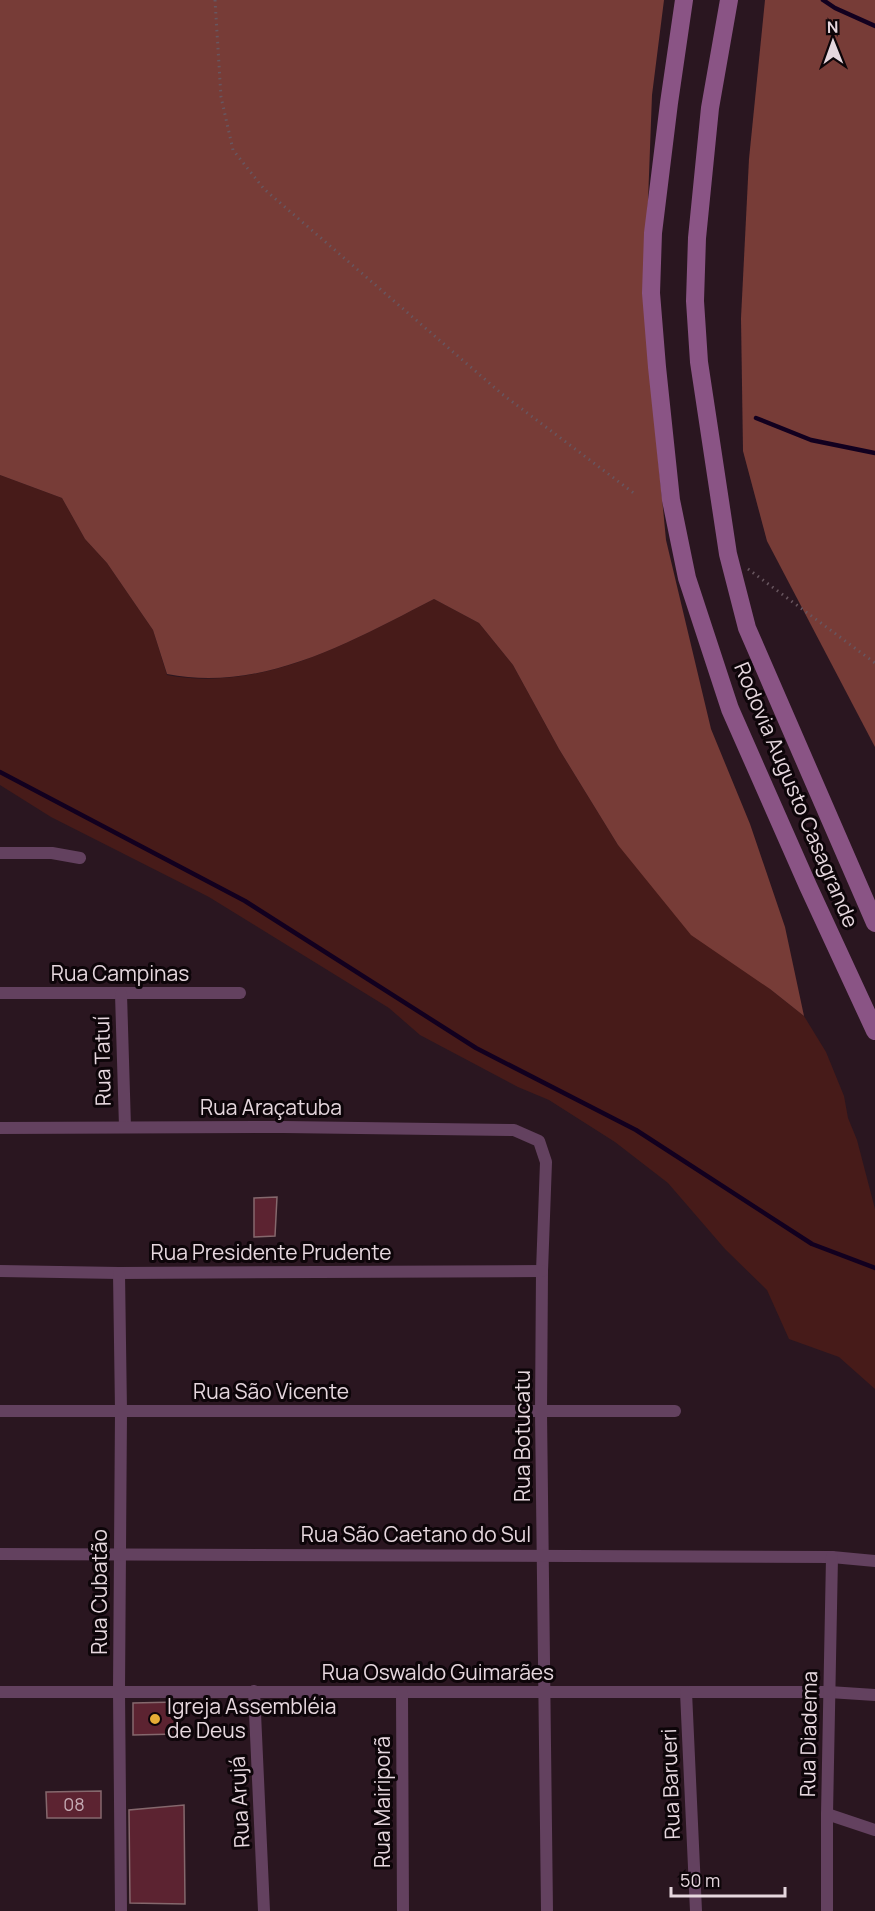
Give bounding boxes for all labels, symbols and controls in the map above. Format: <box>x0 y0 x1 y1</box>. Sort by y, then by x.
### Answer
north arrow <box>803 12 863 72</box>
text: N <box>827 16 839 38</box>
street label: Rodovia Augusto Casagrande <box>728 658 866 932</box>
street label: Rua Campinas <box>51 959 189 987</box>
street label: Rua Tatuí <box>87 1016 117 1106</box>
street label: Rua Araçatuba <box>200 1093 342 1121</box>
street label: Rua Presidente Prudente <box>150 1238 392 1266</box>
street label: Rua Botucatu <box>508 1370 536 1502</box>
street label: Rua São Vicente <box>193 1377 349 1405</box>
street label: Rua São Caetano do Sul <box>301 1520 531 1548</box>
street label: Rua Cubatão <box>85 1529 113 1655</box>
street label: Rua Oswaldo Guimarães <box>322 1658 554 1686</box>
street label: Rua Diadema <box>793 1671 823 1797</box>
place label: Igreja Assembléia de Deus <box>167 1692 336 1744</box>
marker: Igreja Assembléia de Deus <box>148 1712 162 1726</box>
street label: Rua Barueri <box>654 1728 686 1840</box>
street label: Rua Mairiporã <box>368 1736 396 1868</box>
street label: Rua Arujá <box>223 1755 255 1849</box>
house number: 08 <box>63 1792 85 1816</box>
scale bar <box>671 1860 785 1898</box>
text: 50 m <box>680 1868 720 1892</box>

